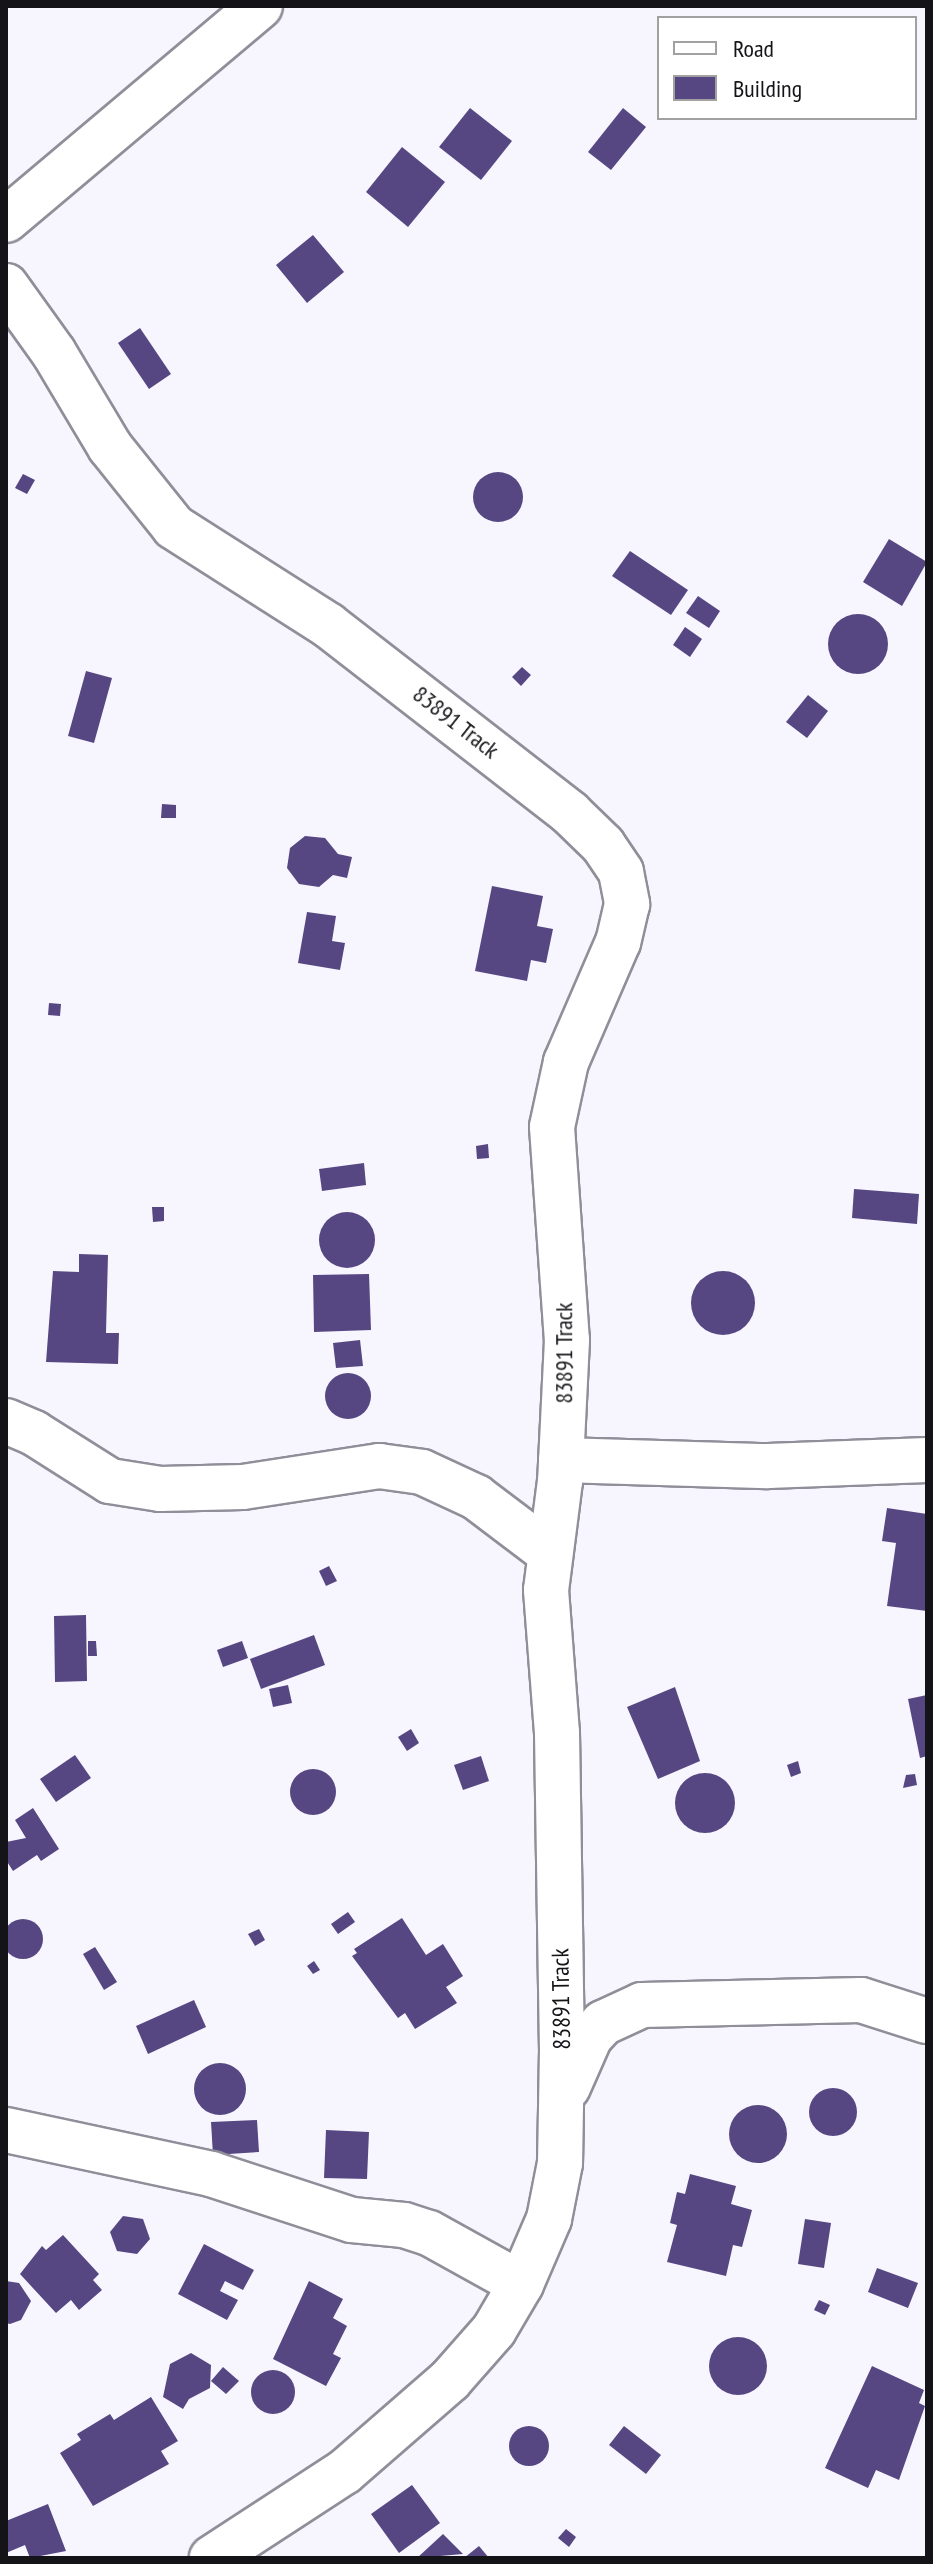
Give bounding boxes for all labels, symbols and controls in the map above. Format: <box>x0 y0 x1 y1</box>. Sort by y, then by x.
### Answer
legend <box>657 16 917 120</box>
text: Road <box>733 33 774 64</box>
text: Building <box>733 73 802 104</box>
street label: 83891 Track <box>407 679 505 765</box>
street label: 83891 Track <box>550 1302 578 1404</box>
street label: 83891 Track <box>546 1948 576 2050</box>

